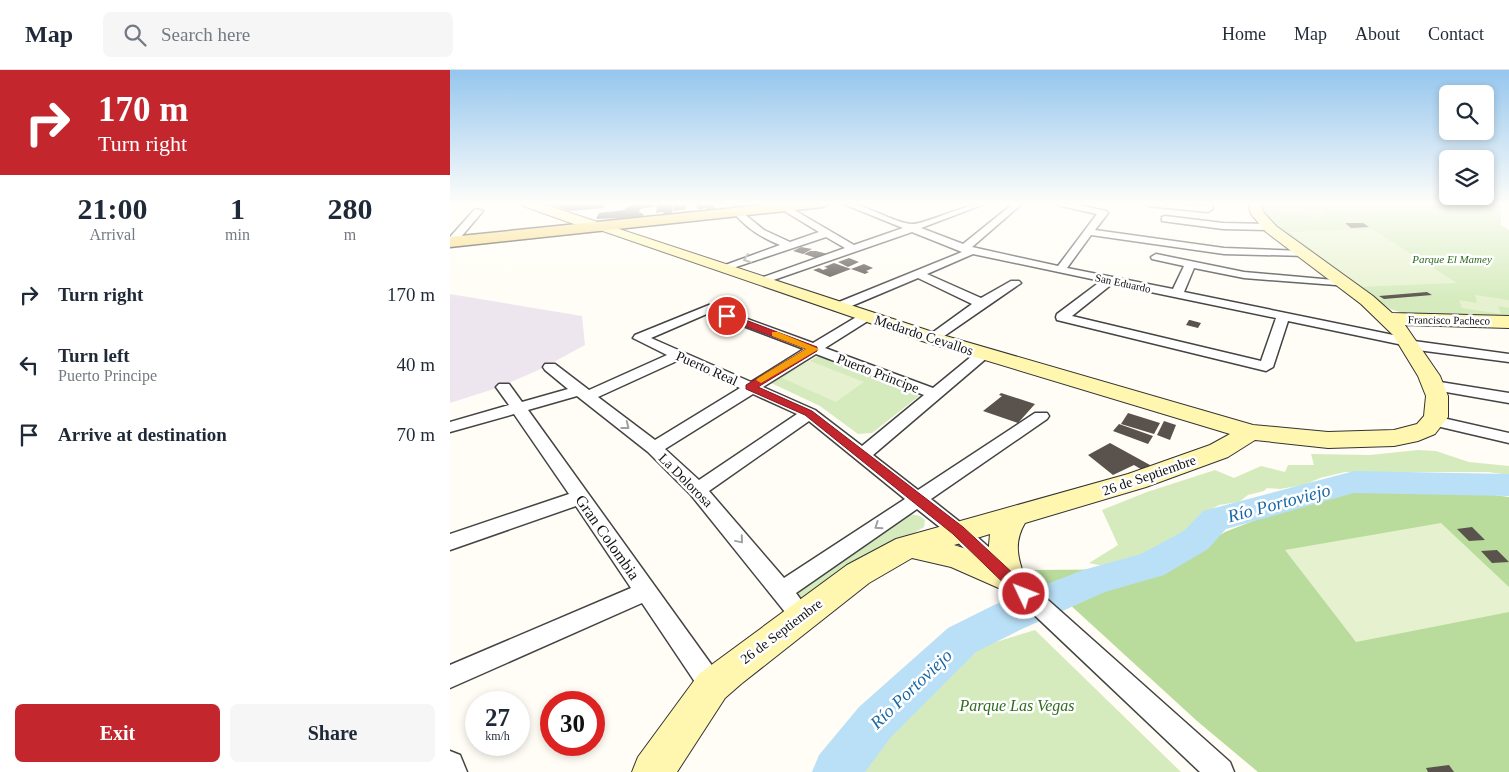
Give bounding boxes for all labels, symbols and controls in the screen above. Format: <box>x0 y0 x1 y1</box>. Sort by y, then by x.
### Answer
search box <box>103 12 453 57</box>
text: Map <box>25 21 73 47</box>
icon: search <box>121 21 149 49</box>
text: Search here <box>161 24 250 45</box>
text: Home <box>1222 24 1266 44</box>
text: Map <box>1294 24 1327 44</box>
text: About <box>1355 24 1400 44</box>
text: Contact <box>1428 24 1484 44</box>
map controls <box>1439 85 1494 205</box>
button: search <box>1439 85 1494 140</box>
icon: right <box>15 90 80 155</box>
text: 170 m <box>98 90 188 129</box>
text: Turn right <box>98 131 187 156</box>
button: layers <box>1439 150 1494 205</box>
text: 21:00 <box>78 192 148 225</box>
text: 1 <box>230 192 245 225</box>
text: 280 <box>327 192 372 225</box>
text: Arrival <box>89 226 136 243</box>
text: min <box>225 226 250 243</box>
text: m <box>344 226 356 243</box>
park label: Parque El Mamey <box>1411 253 1492 265</box>
one-way arrow <box>744 254 752 264</box>
street label: San Eduardo <box>1094 271 1152 295</box>
icon: right <box>15 281 43 309</box>
text: Turn right <box>58 284 143 305</box>
text: 170 m <box>387 284 435 305</box>
pin <box>706 295 748 337</box>
icon: arrive <box>713 302 741 330</box>
street label: Medardo Cevallos <box>873 312 975 359</box>
street label: Francisco Pacheco <box>1408 313 1491 327</box>
text: Turn left <box>58 345 130 366</box>
street label: Puerto Real <box>674 348 740 389</box>
icon: left <box>15 351 43 379</box>
street label: Puerto Principe <box>835 351 921 396</box>
text: 40 m <box>396 354 435 375</box>
text: Puerto Principe <box>58 367 157 384</box>
one-way arrow <box>620 420 629 428</box>
icon: arrive <box>15 421 43 449</box>
text: Arrive at destination <box>58 424 227 445</box>
text: 70 m <box>396 424 435 445</box>
street label: La Dolorosa <box>656 450 716 511</box>
street label: 26 de Septiembre <box>1100 452 1198 499</box>
water label: Río Portoviejo <box>1225 480 1333 527</box>
street label: Gran Colombia <box>572 492 643 583</box>
one-way arrow <box>874 520 883 529</box>
one-way arrow <box>735 534 743 543</box>
position arrow <box>997 567 1049 619</box>
street label: 26 de Septiembre <box>738 596 825 667</box>
water label: Río Portoviejo <box>865 645 956 734</box>
speed limit sign: 30 <box>540 691 605 756</box>
park label: Parque Las Vegas <box>959 697 1074 715</box>
button: Exit <box>15 704 220 762</box>
button: Share <box>230 704 435 762</box>
text: 27 <box>485 704 510 731</box>
text: km/h <box>485 729 510 743</box>

